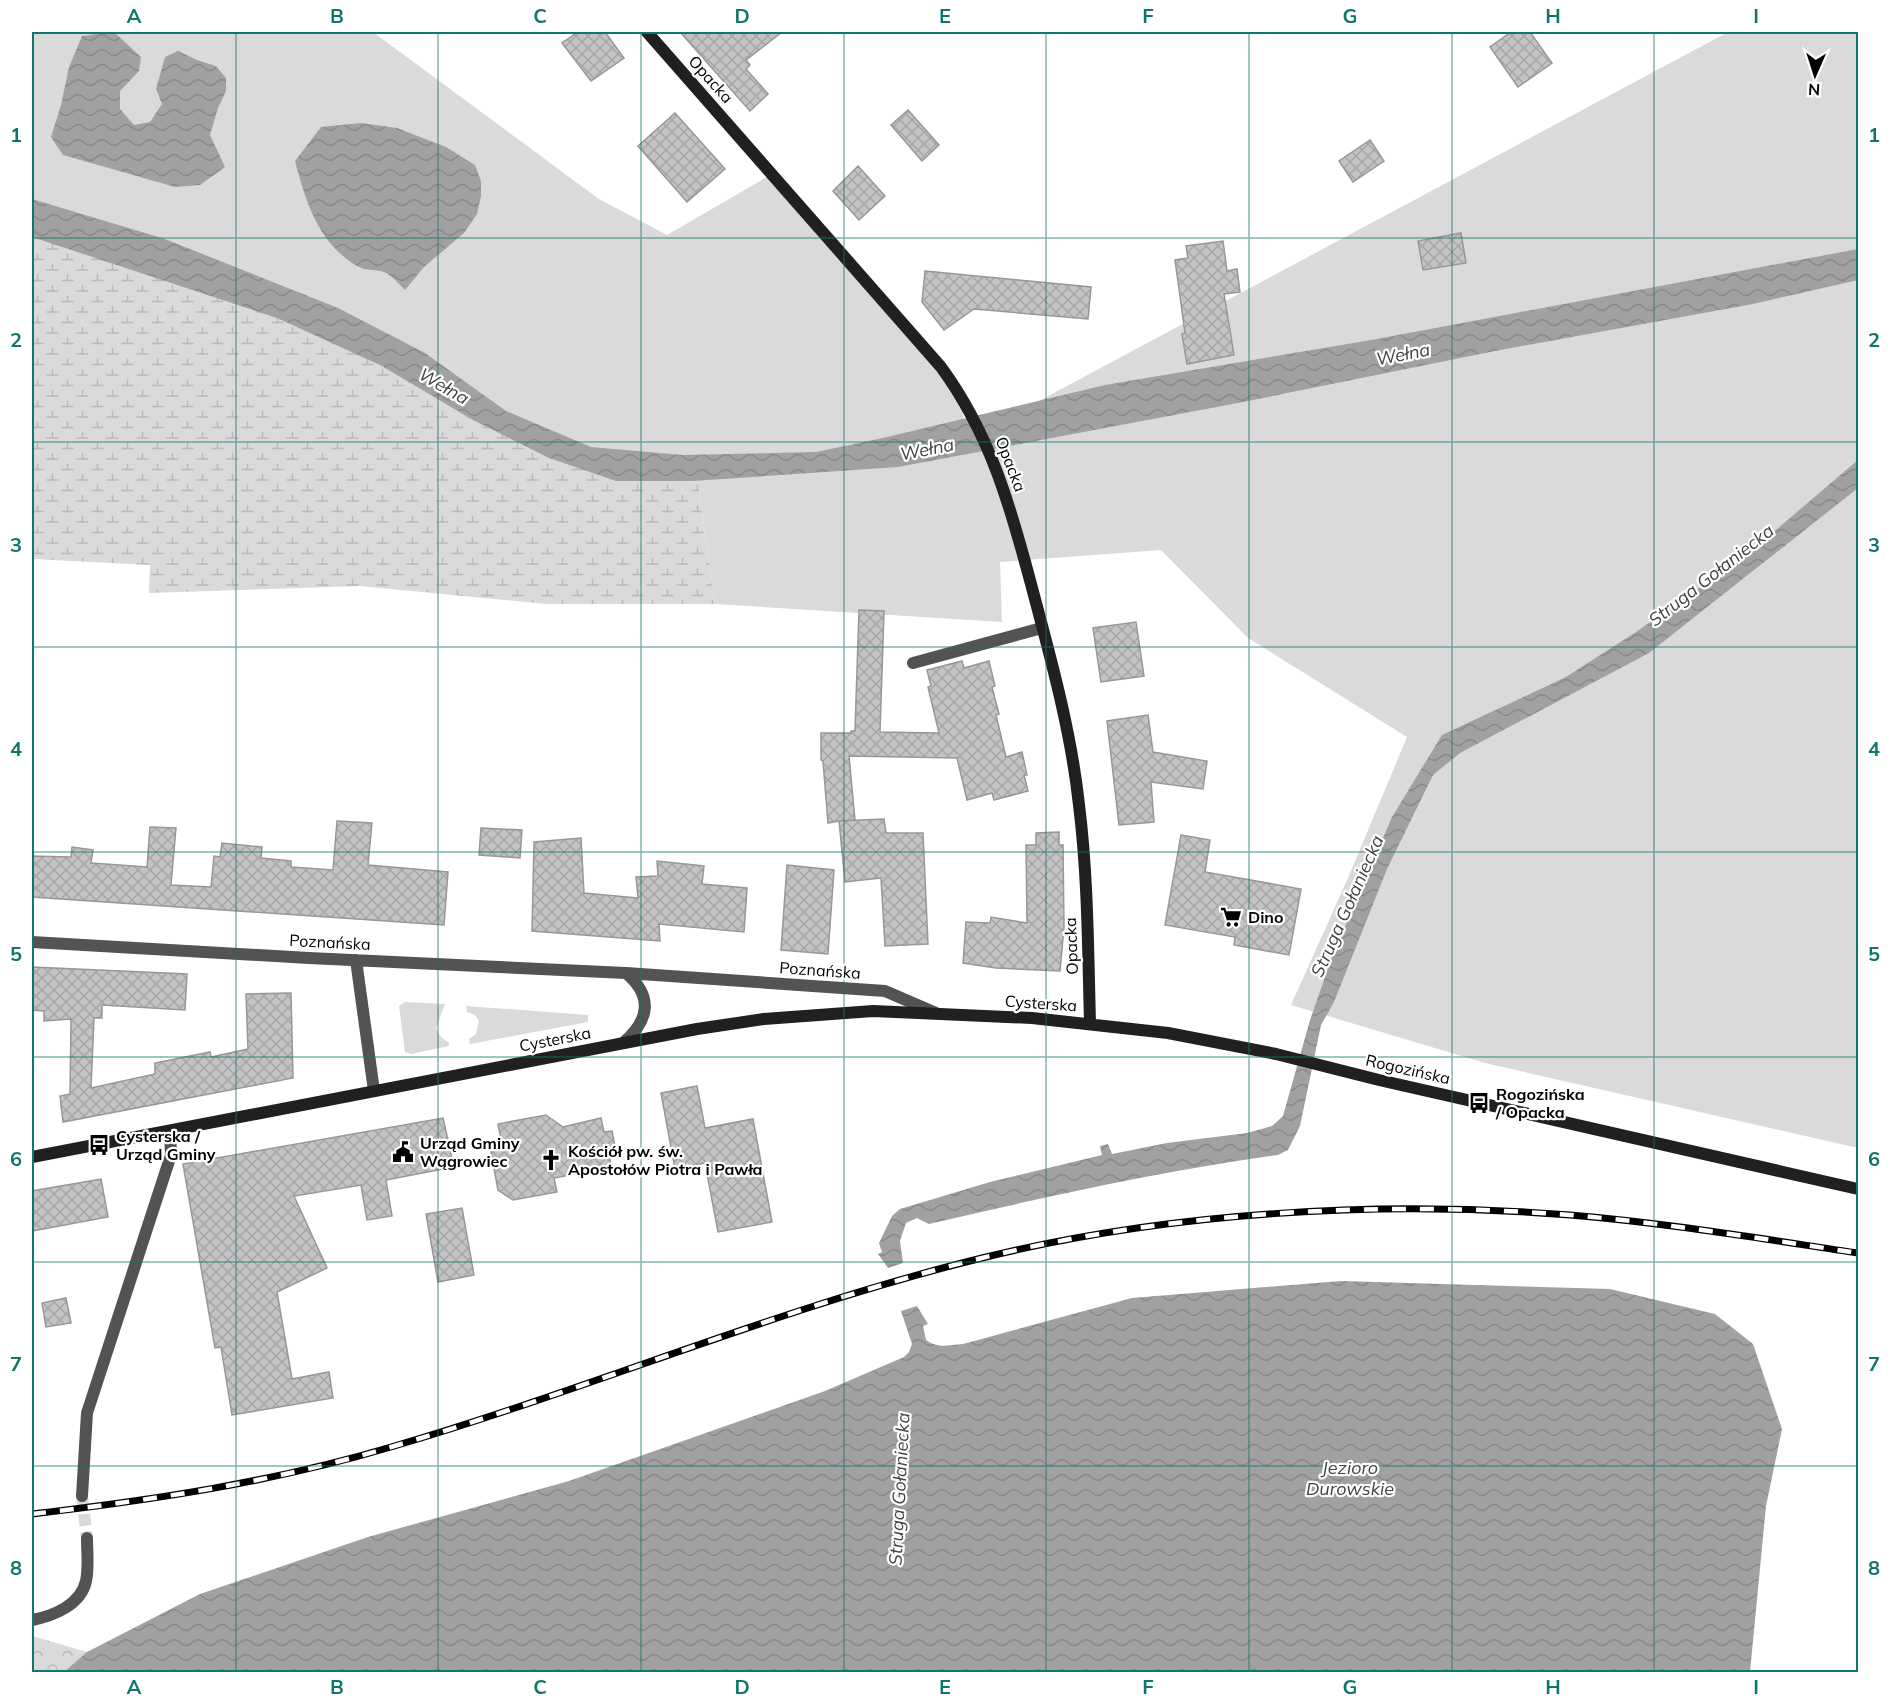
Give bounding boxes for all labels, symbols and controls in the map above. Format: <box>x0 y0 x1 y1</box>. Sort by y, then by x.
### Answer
text: A <box>127 3 142 28</box>
text: B <box>330 3 344 28</box>
text: C <box>533 3 547 28</box>
text: D <box>734 3 750 28</box>
text: E <box>939 3 951 28</box>
text: F <box>1142 3 1154 28</box>
text: G <box>1343 3 1357 28</box>
text: H <box>1545 3 1561 28</box>
text: I <box>1753 3 1759 28</box>
north arrow <box>1785 45 1845 105</box>
street label: Opacka <box>684 51 738 107</box>
text: N <box>1808 80 1821 100</box>
text: 1 <box>10 122 22 147</box>
text: 1 <box>1868 122 1880 147</box>
text: 2 <box>10 327 22 352</box>
text: 2 <box>1868 327 1880 352</box>
water label: Wełna <box>1374 337 1432 370</box>
water label: Wełna <box>415 362 473 410</box>
water label: Wełna <box>898 432 956 465</box>
street label: Opacka <box>991 434 1031 494</box>
water label: Struga Gołaniecka <box>1644 519 1778 631</box>
text: 3 <box>10 532 22 557</box>
text: 3 <box>1868 532 1880 557</box>
text: 4 <box>10 736 22 761</box>
text: 4 <box>1868 736 1880 761</box>
water label: Struga Gołaniecka <box>1305 831 1389 980</box>
supermarket icon: Dino <box>1219 905 1243 929</box>
place label: Dino <box>1248 907 1284 927</box>
street label: Opacka <box>1060 917 1082 975</box>
street label: Poznańska <box>289 930 371 954</box>
text: 5 <box>10 941 22 966</box>
text: 5 <box>1868 941 1880 966</box>
street label: Poznańska <box>779 957 861 983</box>
street label: Cysterska <box>1004 990 1078 1016</box>
street label: Cysterska <box>518 1022 592 1056</box>
street label: Rogozińska <box>1364 1050 1452 1088</box>
place label: Rogozińska / Opacka <box>1495 1084 1585 1122</box>
bus stop icon: Rogozińska / Opacka <box>1467 1091 1491 1115</box>
place label: Cysterska / Urząd Gminy <box>116 1126 216 1164</box>
bus stop icon: Cysterska / Urząd Gminy <box>87 1133 111 1157</box>
place label: Urząd Gminy Wągrowiec <box>420 1133 520 1171</box>
public building icon: Urząd Gminy Wągrowiec <box>391 1140 415 1164</box>
place label: Kościół pw. św. Apostołów Piotra i Pawła <box>568 1141 763 1179</box>
text: 6 <box>10 1146 22 1171</box>
text: 6 <box>1868 1146 1880 1171</box>
church icon: Kościół pw. św. Apostołów Piotra i Pawła <box>539 1148 563 1172</box>
text: 7 <box>10 1351 22 1376</box>
text: 7 <box>1868 1351 1880 1376</box>
water label: Struga Gołaniecka <box>884 1412 914 1566</box>
water label: Jezioro Durowskie <box>1306 1456 1394 1500</box>
text: 8 <box>10 1555 22 1580</box>
text: 8 <box>1868 1555 1880 1580</box>
text: A <box>127 1674 142 1699</box>
text: B <box>330 1674 344 1699</box>
text: C <box>533 1674 547 1699</box>
text: D <box>734 1674 750 1699</box>
text: E <box>939 1674 951 1699</box>
text: F <box>1142 1674 1154 1699</box>
text: G <box>1343 1674 1357 1699</box>
text: H <box>1545 1674 1561 1699</box>
text: I <box>1753 1674 1759 1699</box>

